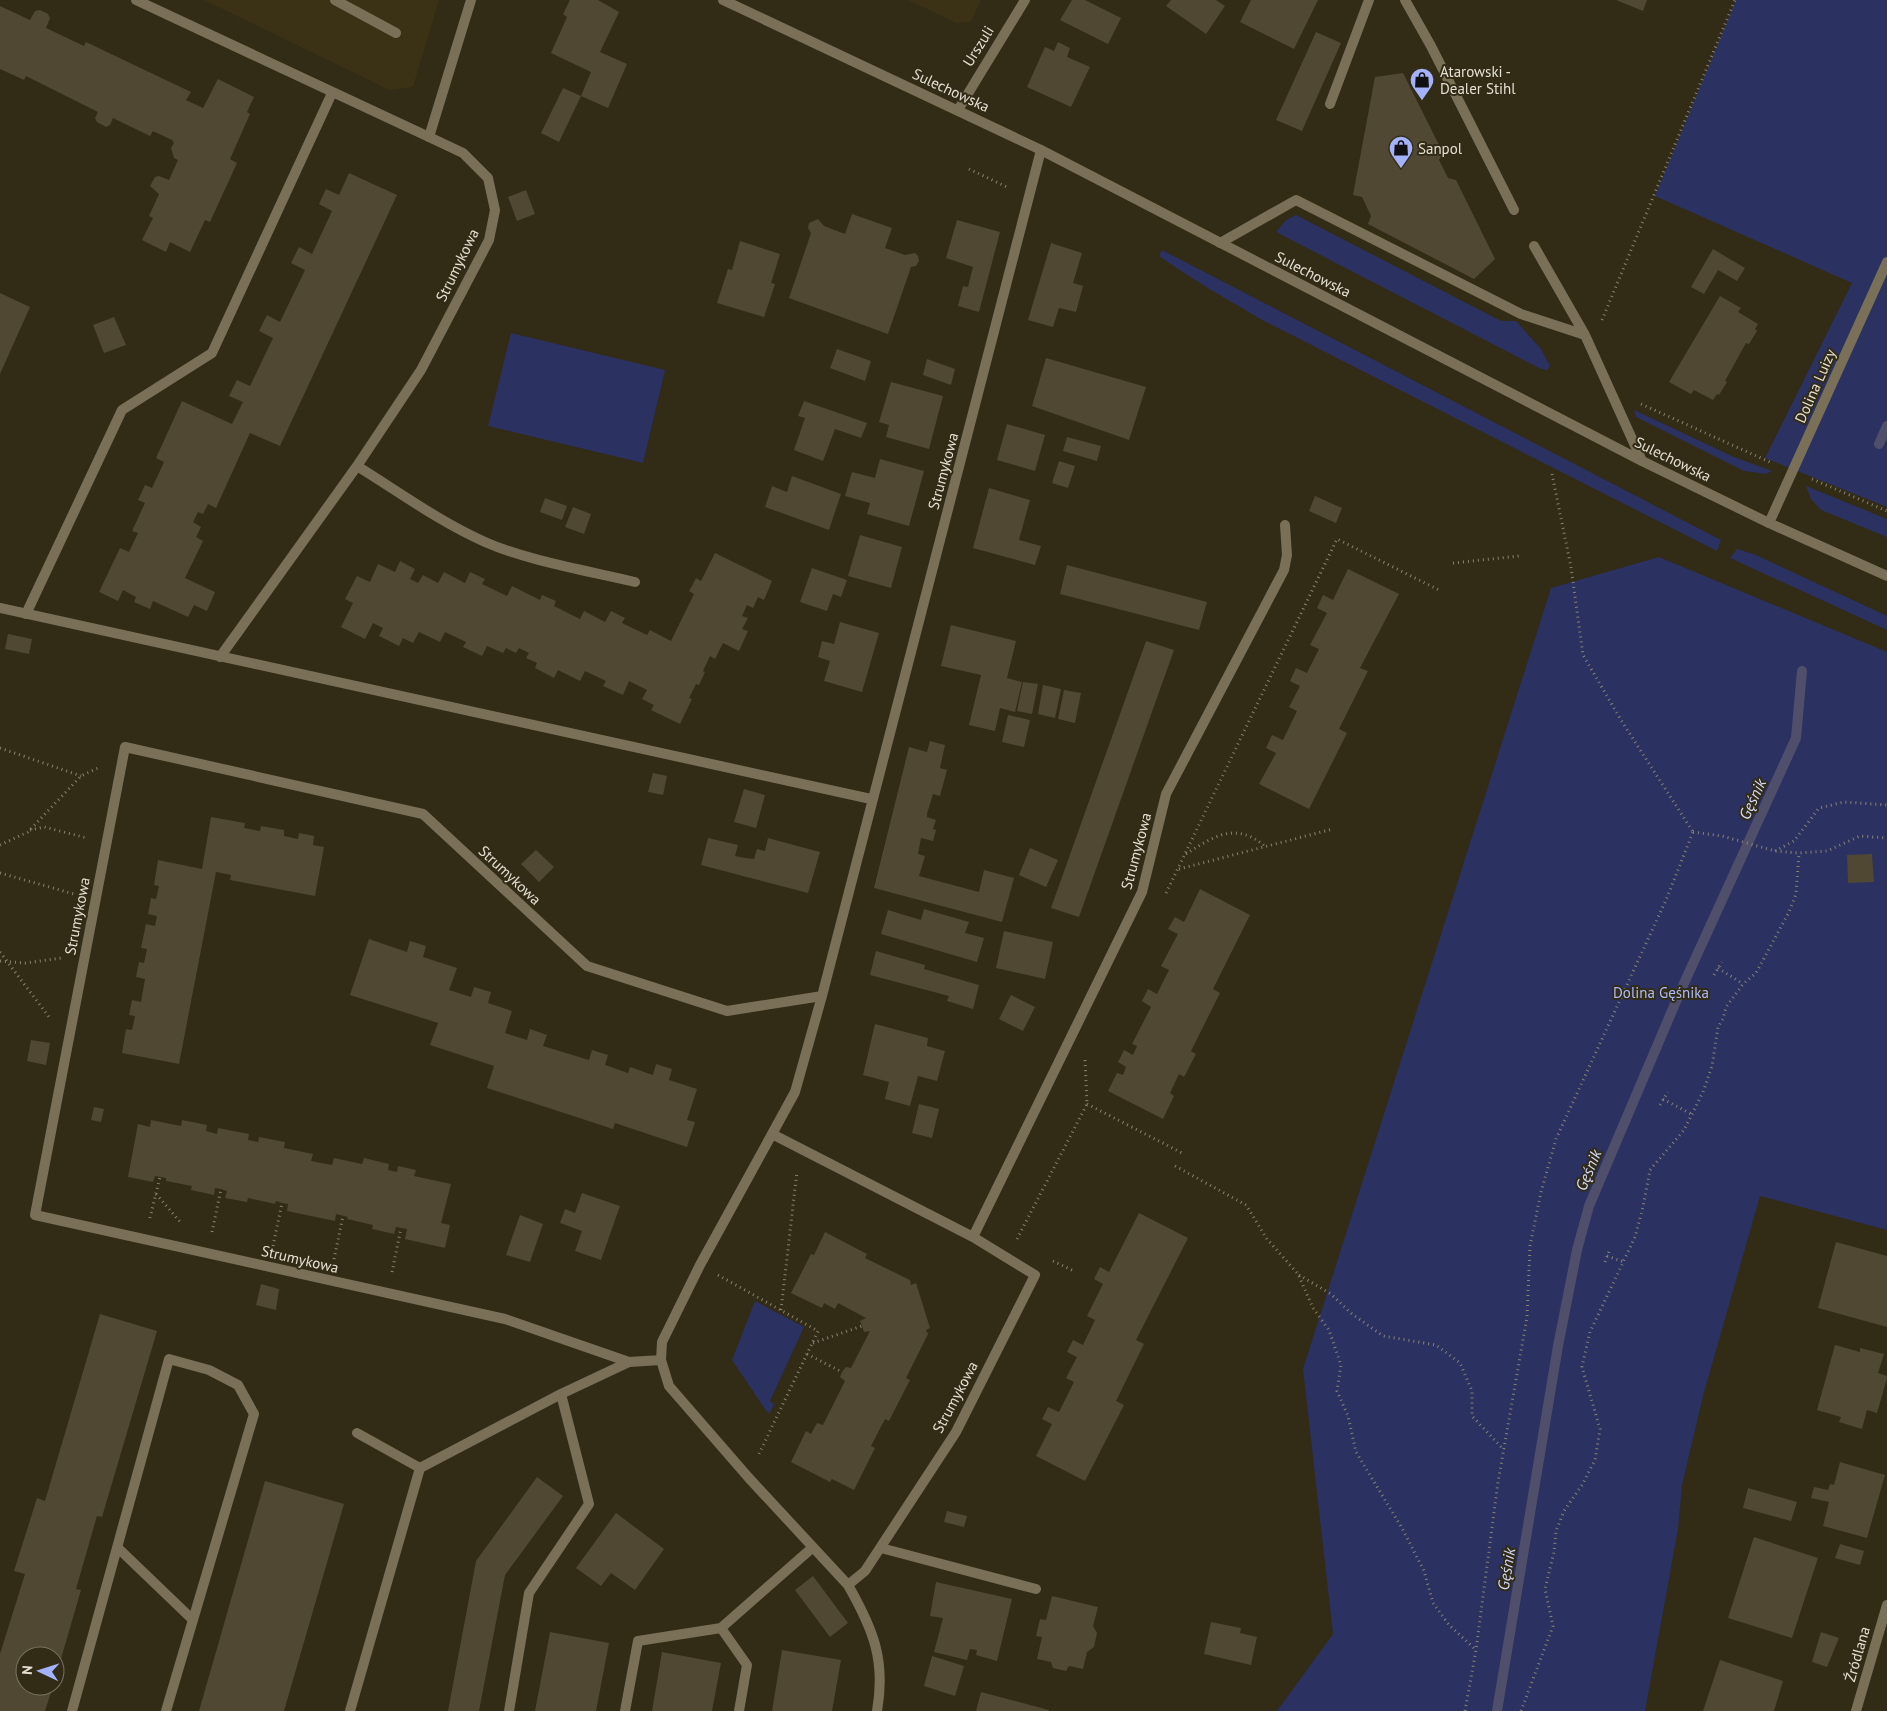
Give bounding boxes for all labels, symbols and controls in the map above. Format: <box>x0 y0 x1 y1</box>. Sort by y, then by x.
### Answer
street label: Urszuli <box>958 22 998 70</box>
place label: Atarowski - Dealer Stihl <box>1440 62 1516 98</box>
street label: Sulechowska <box>910 64 992 116</box>
shop icon: Atarowski - Dealer Stihl <box>1409 67 1435 101</box>
shop icon: Sanpol <box>1388 135 1414 169</box>
place label: Sanpol <box>1418 139 1463 158</box>
street label: Strumykowa <box>431 225 483 305</box>
street label: Sulechowska <box>1272 247 1354 301</box>
street label: Dolina Luizy <box>1790 346 1840 426</box>
street label: Strumykowa <box>924 431 962 511</box>
street label: Sulechowska <box>1632 432 1714 486</box>
water label: Gęśnik <box>1734 775 1770 823</box>
street label: Strumykowa <box>1117 811 1155 891</box>
street label: Strumykowa <box>475 841 545 909</box>
street label: Strumykowa <box>60 876 94 956</box>
park label: Dolina Gęśnika <box>1613 983 1709 1002</box>
water label: Gęśnik <box>1570 1146 1606 1194</box>
street label: Strumykowa <box>259 1241 341 1277</box>
street label: Strumykowa <box>928 1358 982 1436</box>
water label: Gęśnik <box>1493 1546 1519 1592</box>
street label: Źródlana <box>1840 1624 1874 1684</box>
north arrow <box>15 1646 65 1696</box>
text: N <box>18 1665 36 1675</box>

